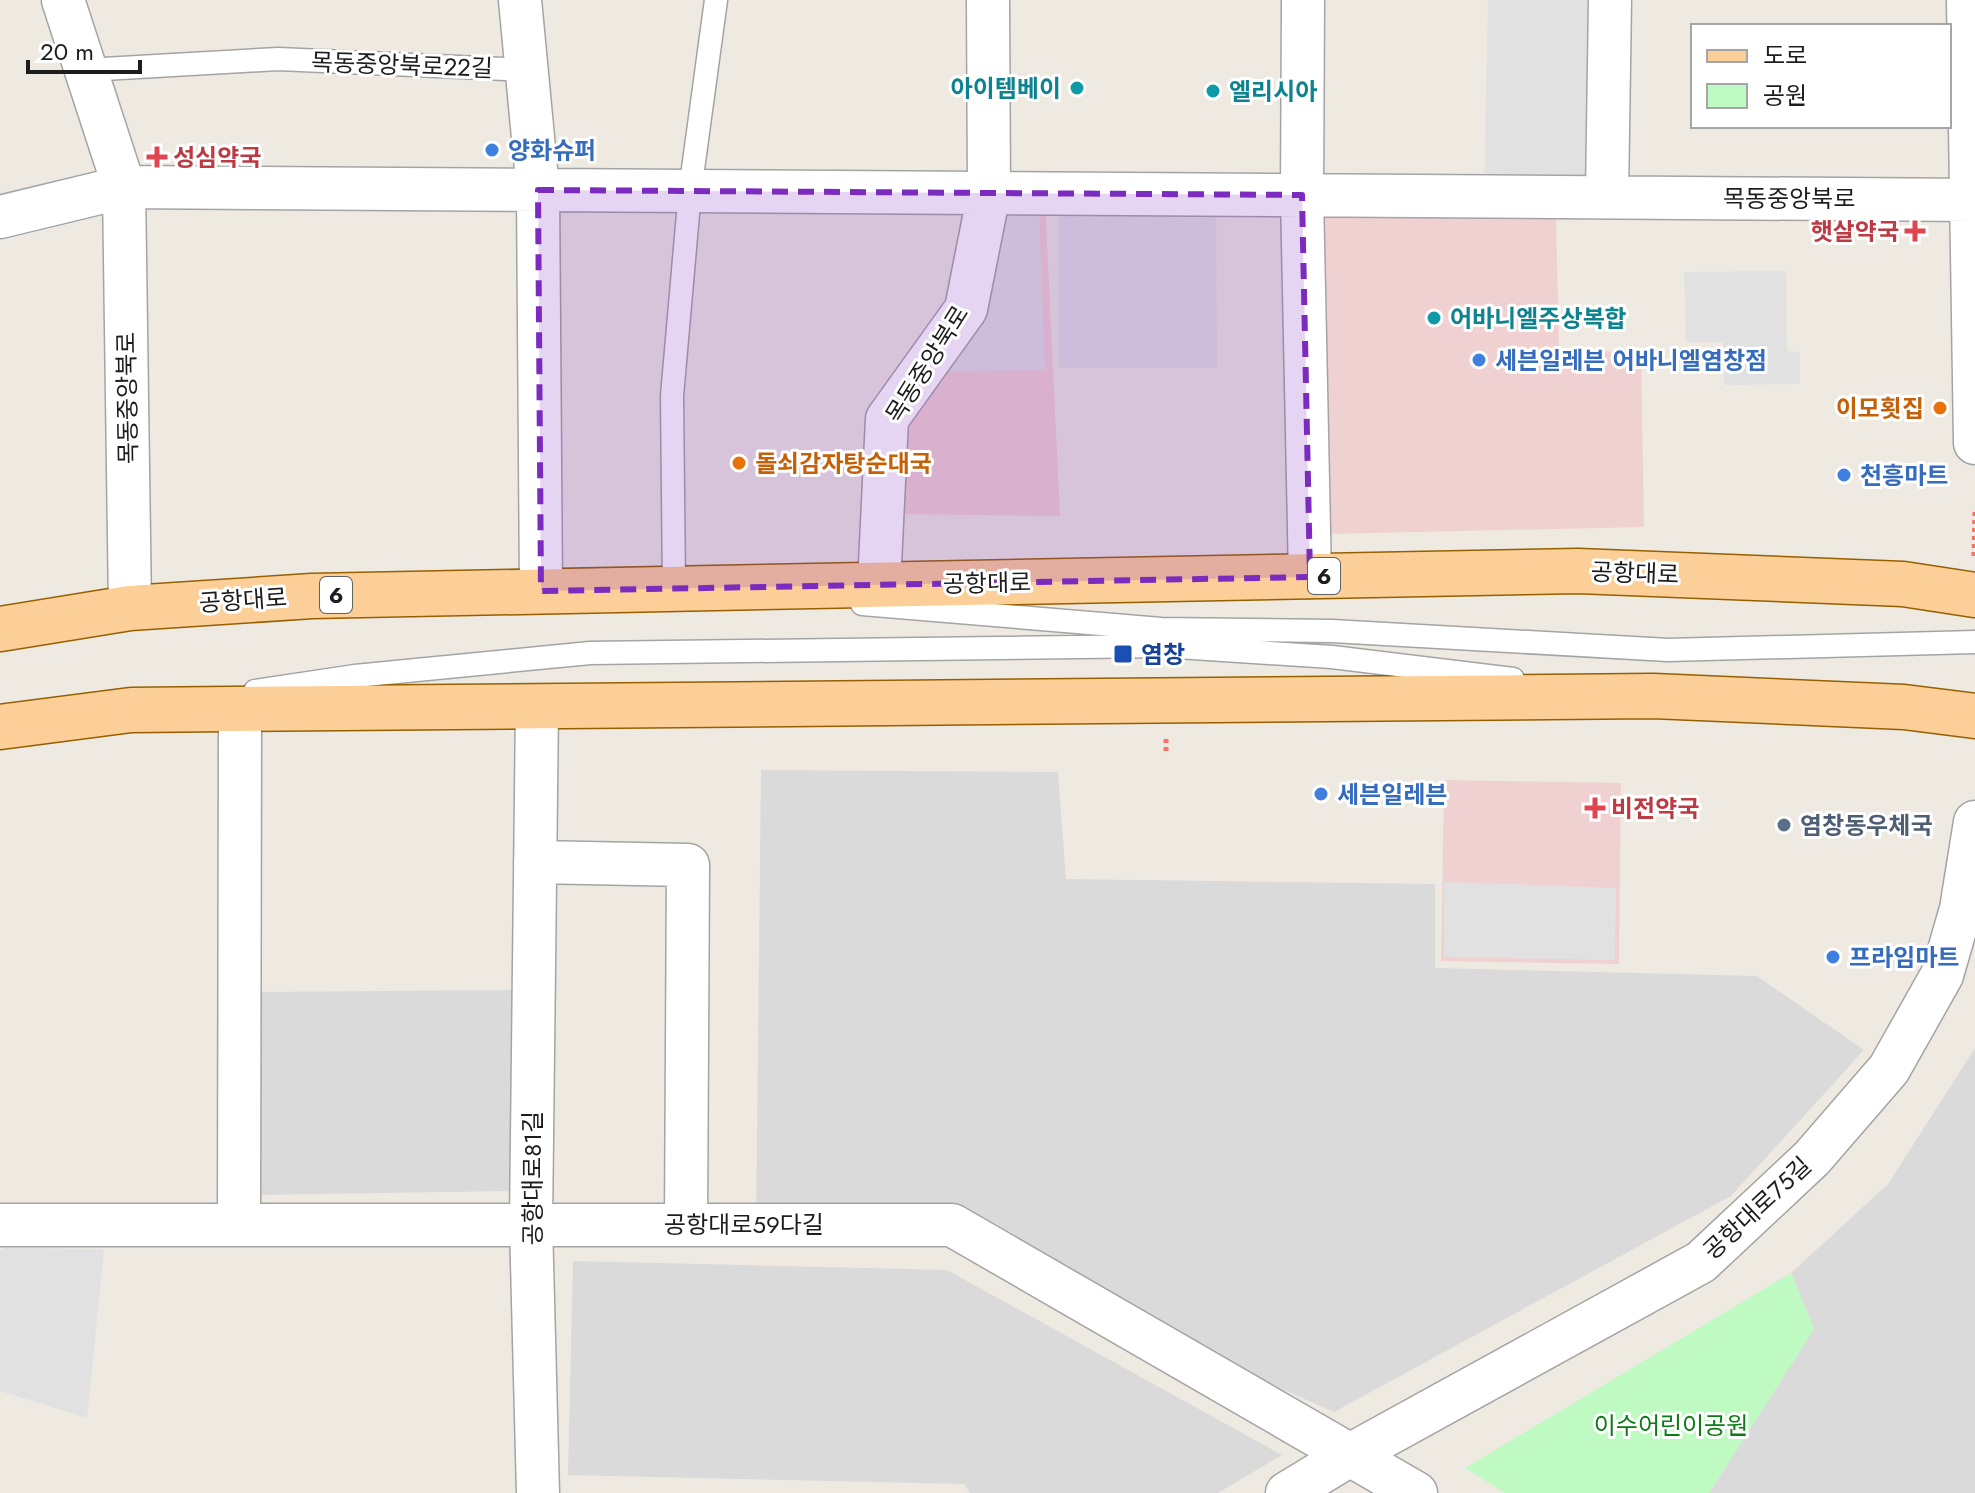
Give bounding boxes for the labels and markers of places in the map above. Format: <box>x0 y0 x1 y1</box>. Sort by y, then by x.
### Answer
place label: 아이템베이 <box>951 71 1061 106</box>
place label: 엘리시아 <box>1229 74 1317 109</box>
marker: 아이템베이 <box>1068 79 1086 97</box>
marker: 엘리시아 <box>1204 82 1222 100</box>
place label: 양화슈퍼 <box>508 133 596 168</box>
place label: 성심약국 <box>173 140 261 175</box>
marker: 양화슈퍼 <box>483 141 501 159</box>
marker: 성심약국 <box>148 148 166 166</box>
place label: 햇살약국 <box>1811 214 1899 249</box>
marker: 햇살약국 <box>1906 222 1924 240</box>
place label: 어바니엘주상복합 <box>1450 301 1627 336</box>
marker: 어바니엘주상복합 <box>1425 309 1443 327</box>
place label: 세븐일레븐 어바니엘염창점 <box>1495 343 1767 378</box>
marker: 세븐일레븐 어바니엘염창점 <box>1470 351 1488 369</box>
place label: 이모횟집 <box>1836 391 1924 426</box>
marker: 이모횟집 <box>1931 399 1949 417</box>
place label: 돌쇠감자탕순대국 <box>755 446 932 481</box>
marker: 돌쇠감자탕순대국 <box>730 454 748 472</box>
place label: 천흥마트 <box>1860 458 1948 493</box>
marker: 천흥마트 <box>1835 466 1853 484</box>
place label: 염창 <box>1141 637 1185 672</box>
marker: 염창 <box>1112 643 1134 665</box>
place label: 세븐일레븐 <box>1337 777 1447 812</box>
marker: 세븐일레븐 <box>1312 785 1330 803</box>
place label: 비전약국 <box>1611 791 1699 826</box>
marker: 비전약국 <box>1586 799 1604 817</box>
place label: 염창동우체국 <box>1800 808 1932 843</box>
marker: 염창동우체국 <box>1775 816 1793 834</box>
place label: 프라임마트 <box>1849 940 1959 975</box>
marker: 프라임마트 <box>1824 948 1842 966</box>

